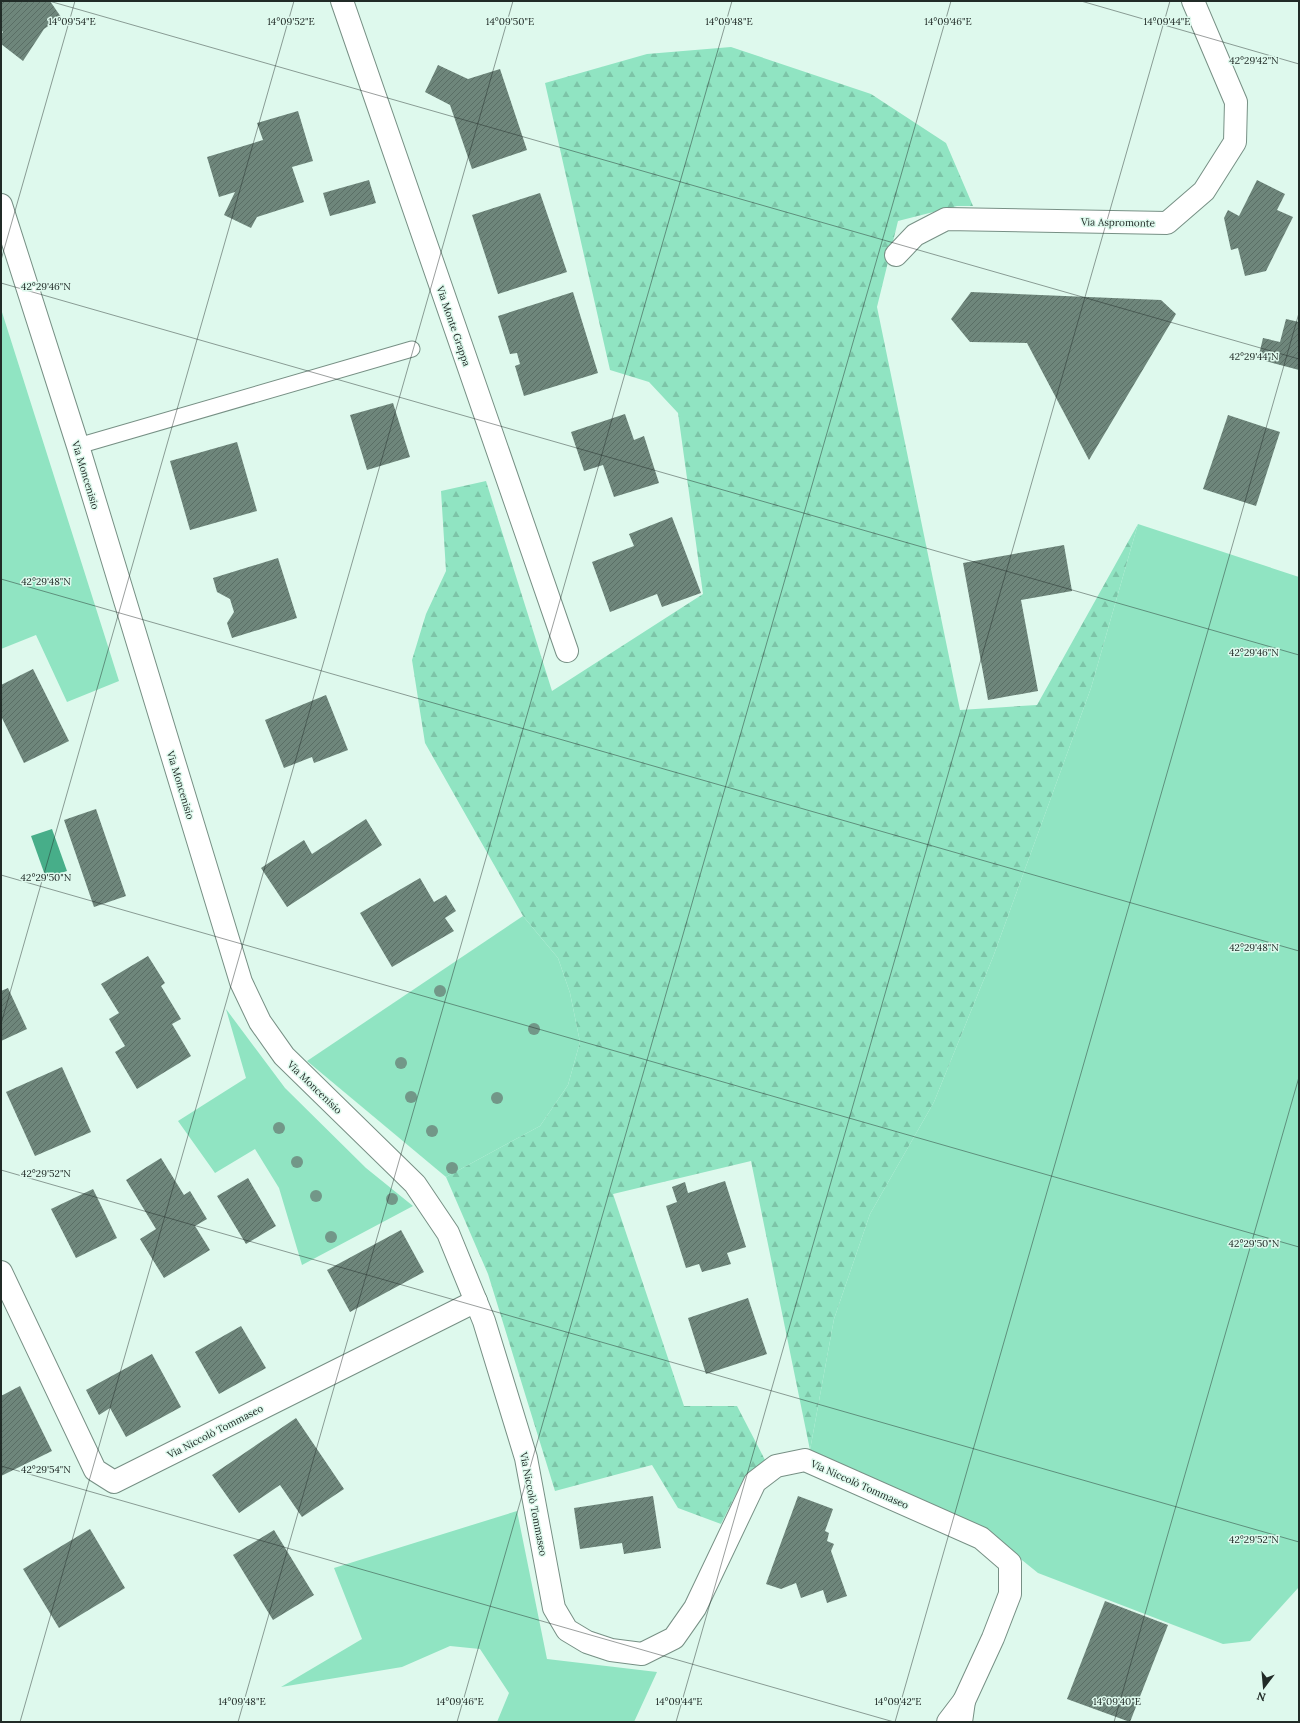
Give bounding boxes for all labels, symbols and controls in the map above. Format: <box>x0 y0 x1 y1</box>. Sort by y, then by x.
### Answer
text: 14°09'54"E <box>48 15 96 28</box>
text: 14°09'52"E <box>267 15 315 28</box>
text: 14°09'50"E <box>486 15 534 28</box>
text: 14°09'48"E <box>705 15 753 28</box>
text: 14°09'46"E <box>924 15 972 28</box>
text: 14°09'44"E <box>1144 15 1191 28</box>
text: 42°29'42"N <box>1229 54 1279 67</box>
street label: Via Aspromonte <box>1080 215 1156 230</box>
text: 42°29'46"N <box>21 280 71 293</box>
street label: Via Monte Grappa <box>433 283 473 368</box>
text: 42°29'44"N <box>1229 350 1279 363</box>
street label: Via Moncenisio <box>69 438 102 511</box>
text: 42°29'48"N <box>21 575 71 588</box>
text: 42°29'46"N <box>1229 646 1279 659</box>
street label: Via Moncenisio <box>164 748 197 821</box>
text: 42°29'50"N <box>21 871 72 884</box>
text: 42°29'48"N <box>1229 941 1279 954</box>
street label: Via Moncenisio <box>284 1057 345 1117</box>
text: 42°29'52"N <box>21 1167 71 1180</box>
text: 42°29'50"N <box>1229 1237 1280 1250</box>
street label: Via Niccolò Tommaseo <box>164 1402 265 1462</box>
street label: Via Niccolò Tommaseo <box>517 1450 550 1557</box>
street label: Via Niccolò Tommaseo <box>808 1457 911 1512</box>
text: 42°29'54"N <box>21 1463 71 1476</box>
text: 42°29'52"N <box>1229 1533 1279 1546</box>
north arrow <box>1244 1667 1284 1707</box>
text: N <box>1255 1689 1267 1705</box>
text: 14°09'48"E <box>218 1695 266 1708</box>
text: 14°09'46"E <box>436 1695 484 1708</box>
text: 14°09'44"E <box>656 1695 703 1708</box>
text: 14°09'42"E <box>874 1695 922 1708</box>
text: 14°09'40"E <box>1093 1695 1141 1708</box>

